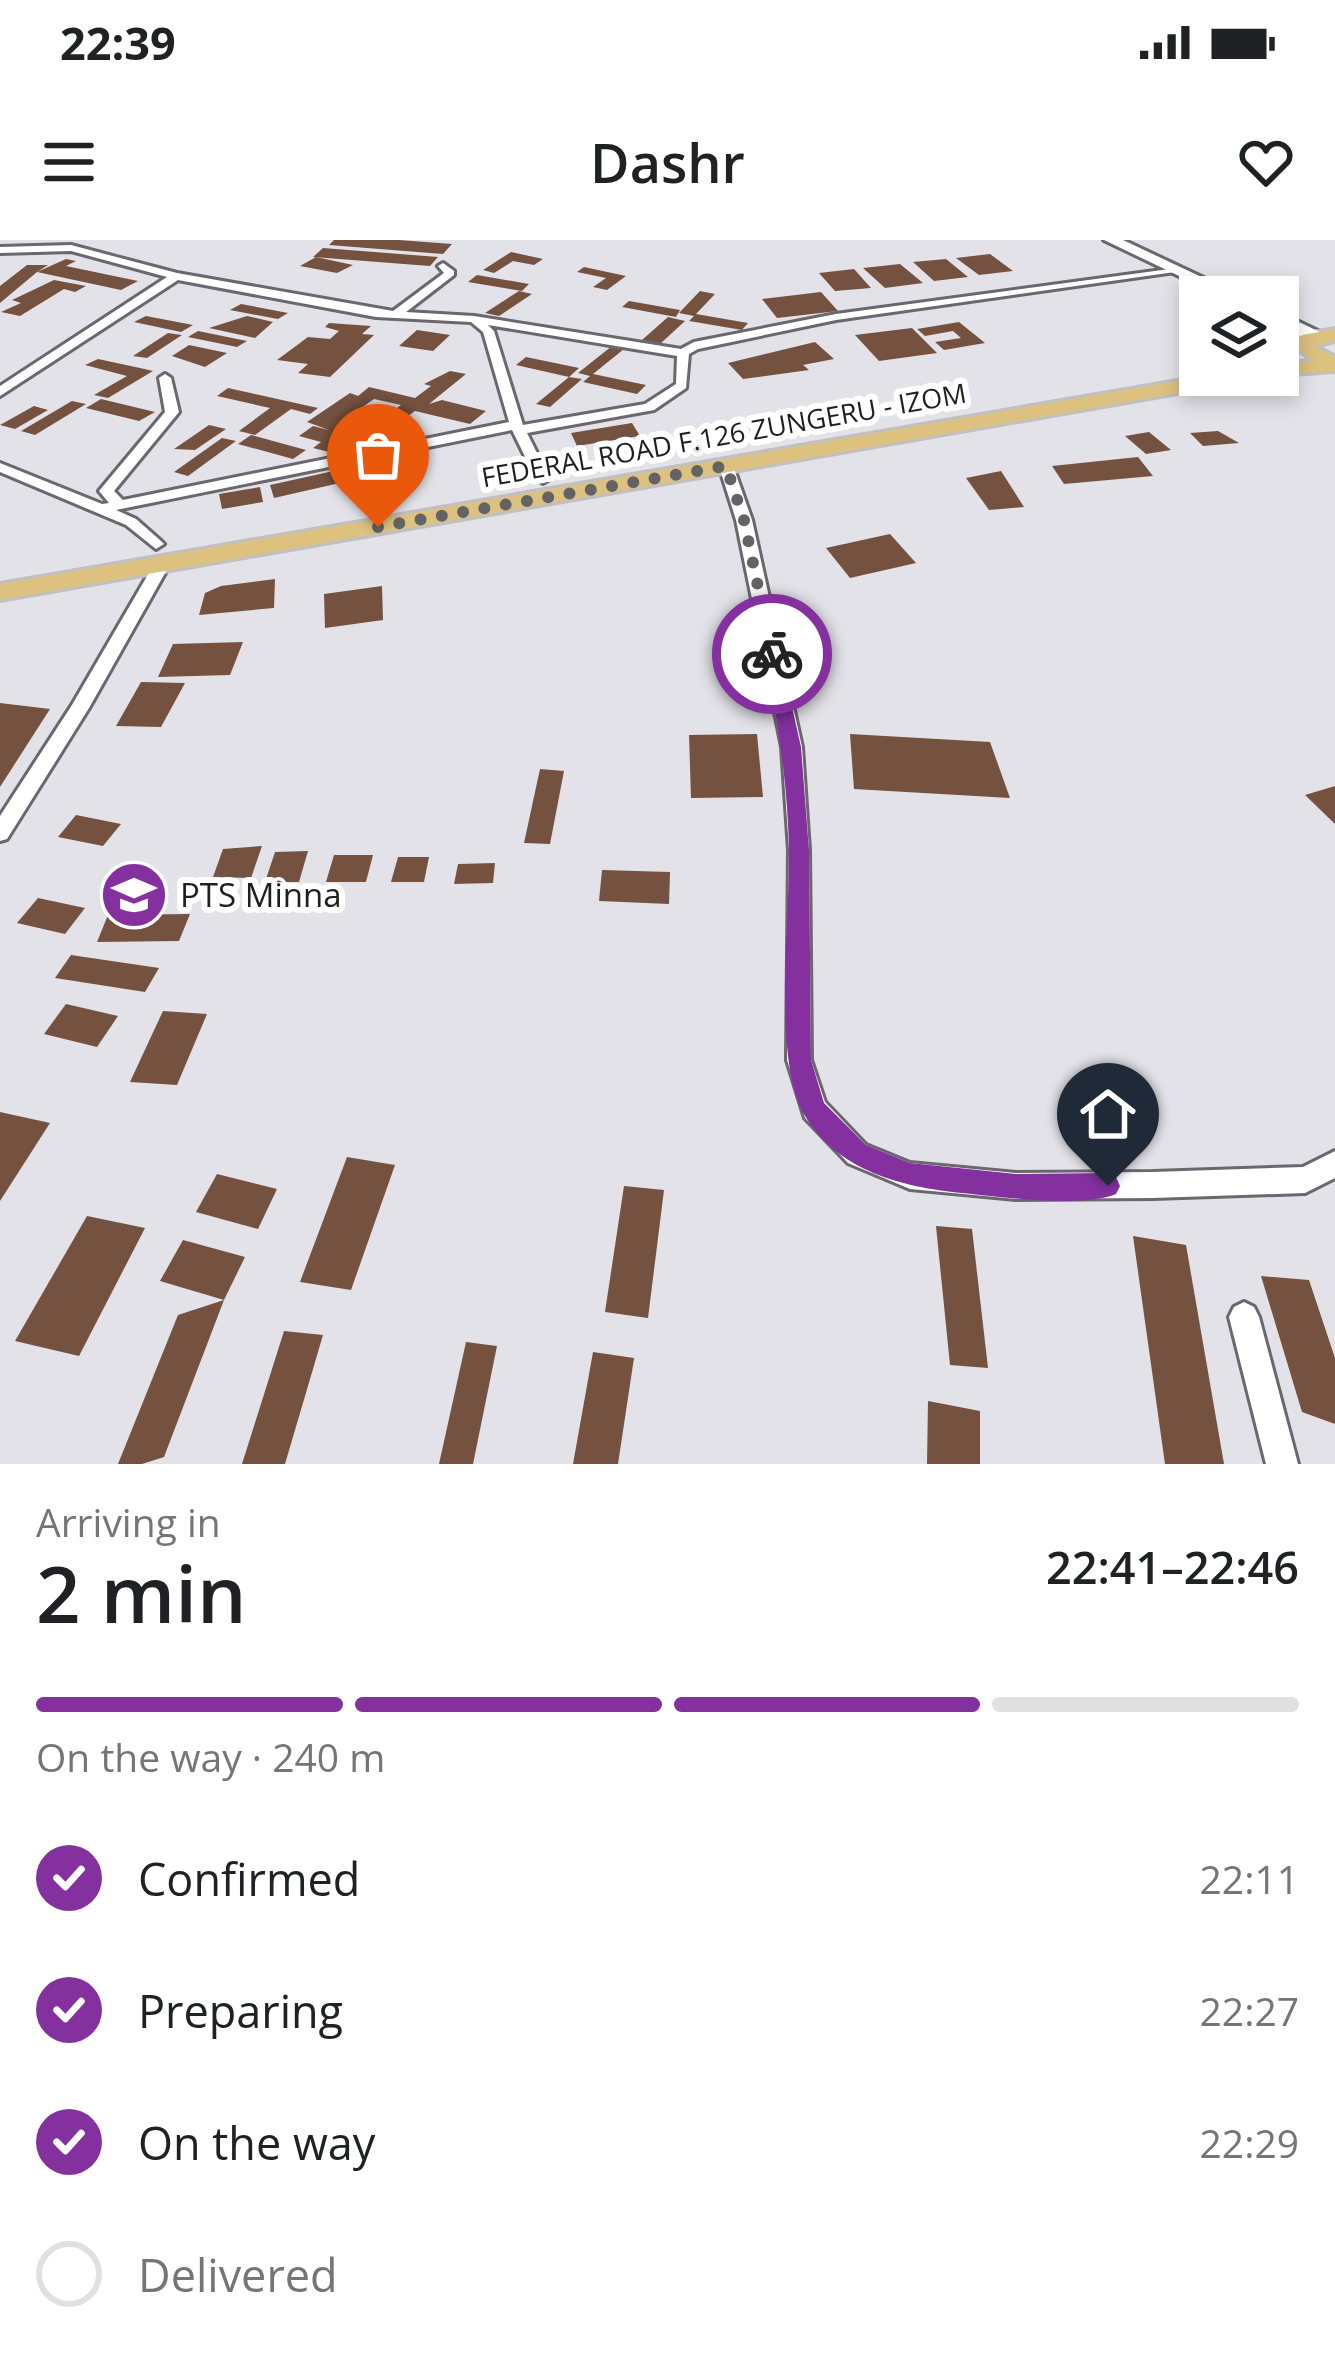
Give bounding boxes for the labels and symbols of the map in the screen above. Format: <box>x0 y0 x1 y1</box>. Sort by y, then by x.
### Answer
street label: FEDERAL ROAD F.126 ZUNGERU - IZOM <box>479 374 969 495</box>
pin <box>327 404 429 527</box>
courier <box>712 594 832 714</box>
school or university icon: PTS Minna <box>99 860 169 930</box>
place label: PTS Minna <box>180 872 342 917</box>
pin <box>1057 1063 1159 1186</box>

